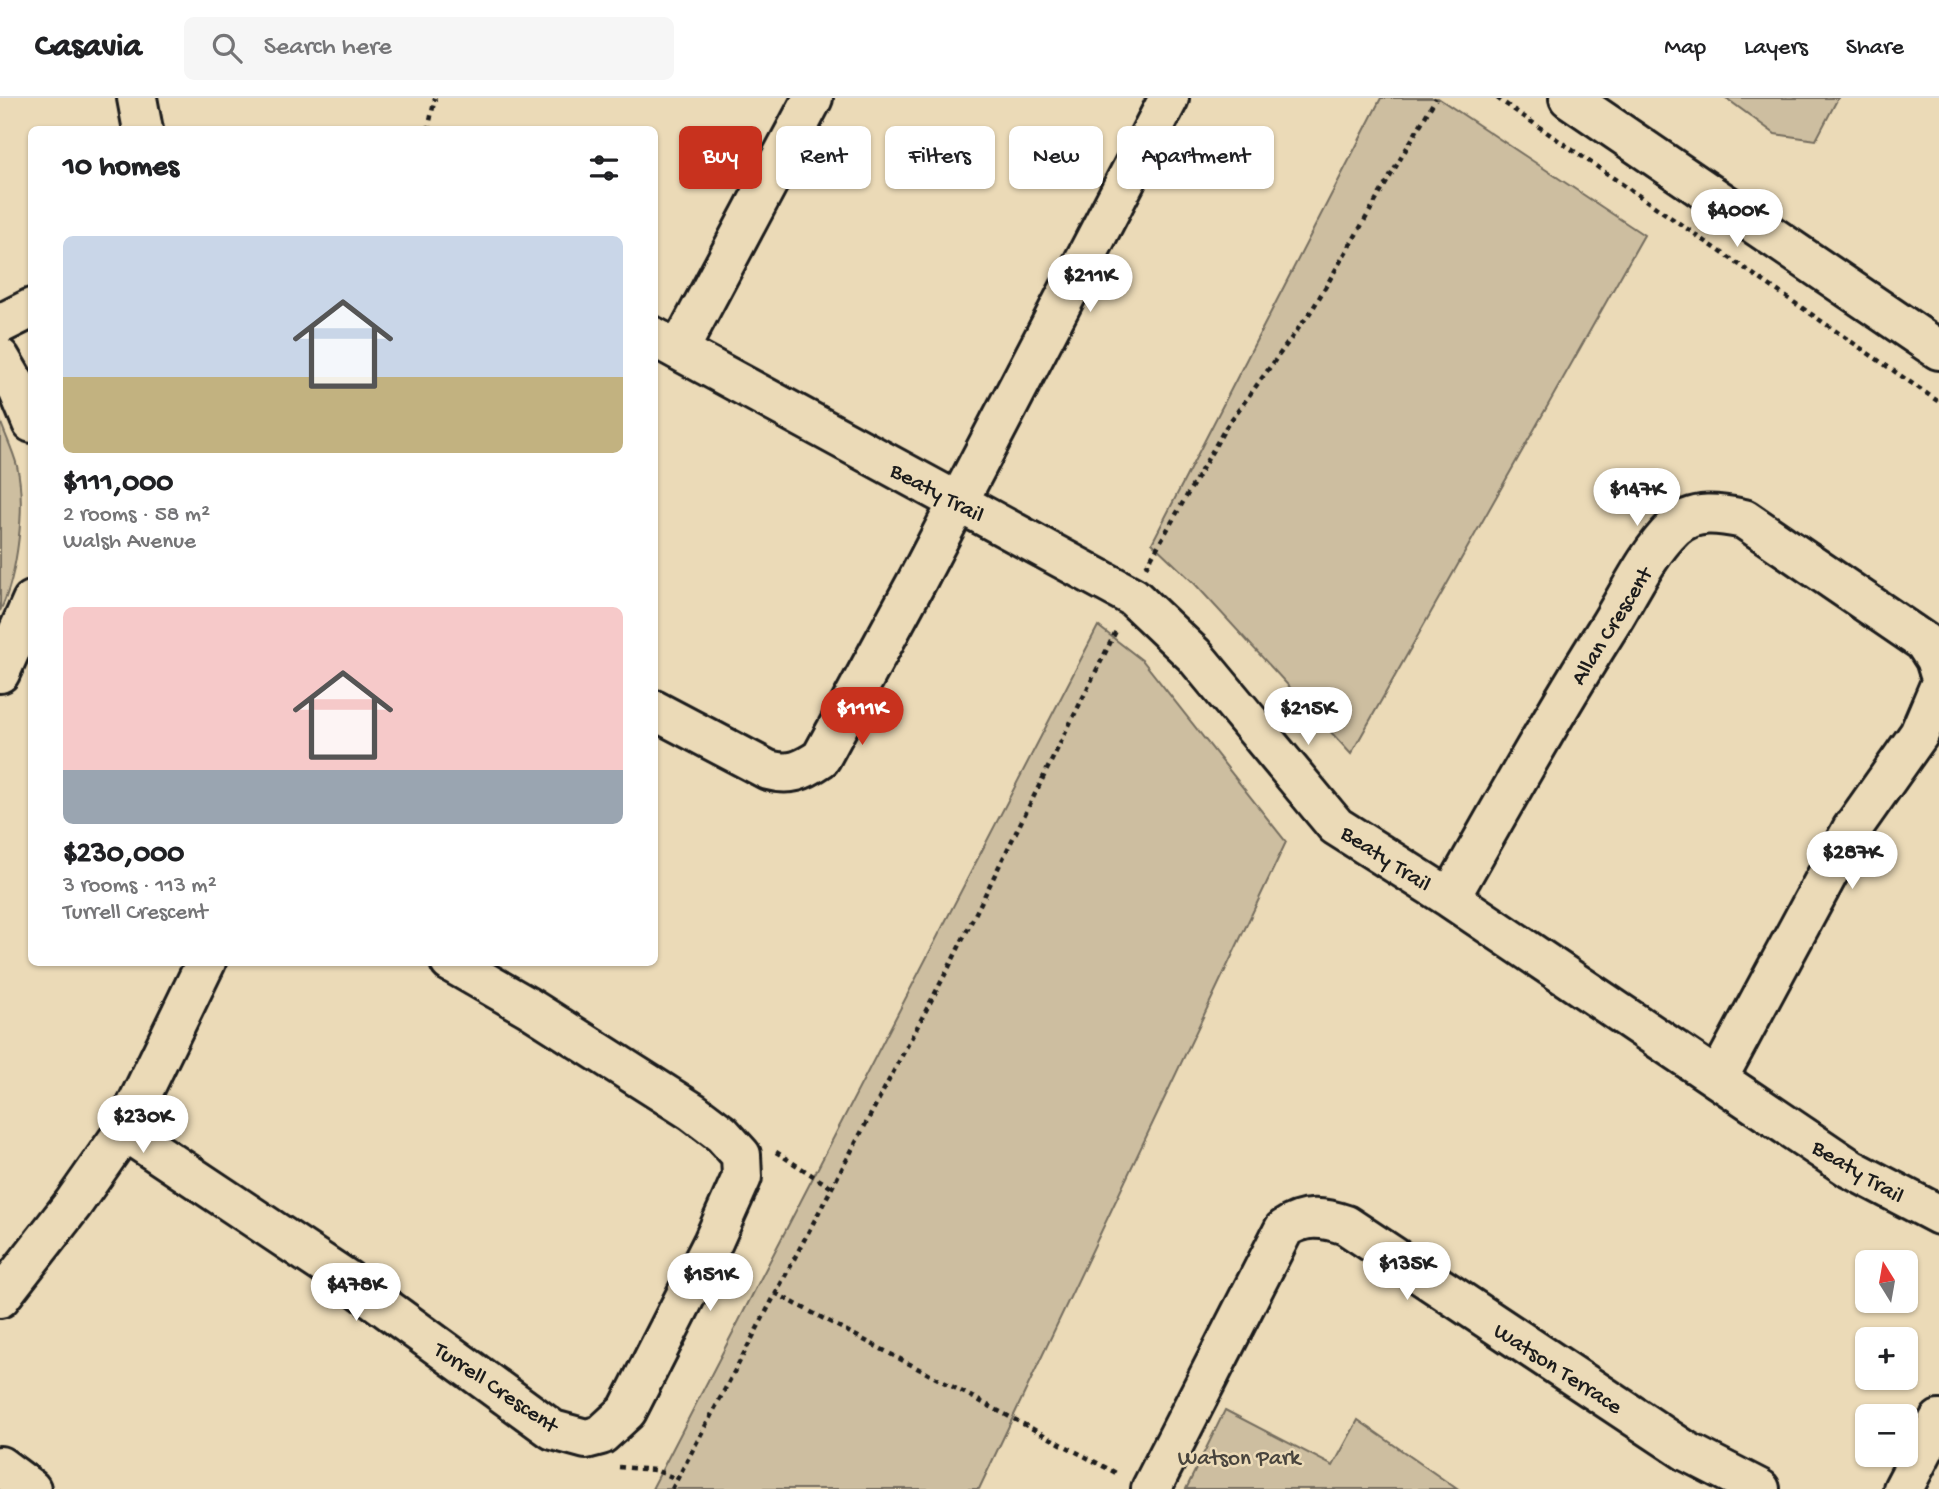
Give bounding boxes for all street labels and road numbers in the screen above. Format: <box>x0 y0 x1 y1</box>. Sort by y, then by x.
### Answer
street label: Beaty Trail <box>884 458 988 530</box>
street label: Allan Crescent <box>1566 562 1661 691</box>
street label: Beaty Trail <box>1334 820 1435 899</box>
street label: Beaty Trail <box>1806 1135 1908 1211</box>
street label: Watson Terrace <box>1488 1318 1627 1422</box>
street label: Turrell Crescent <box>426 1336 564 1441</box>

